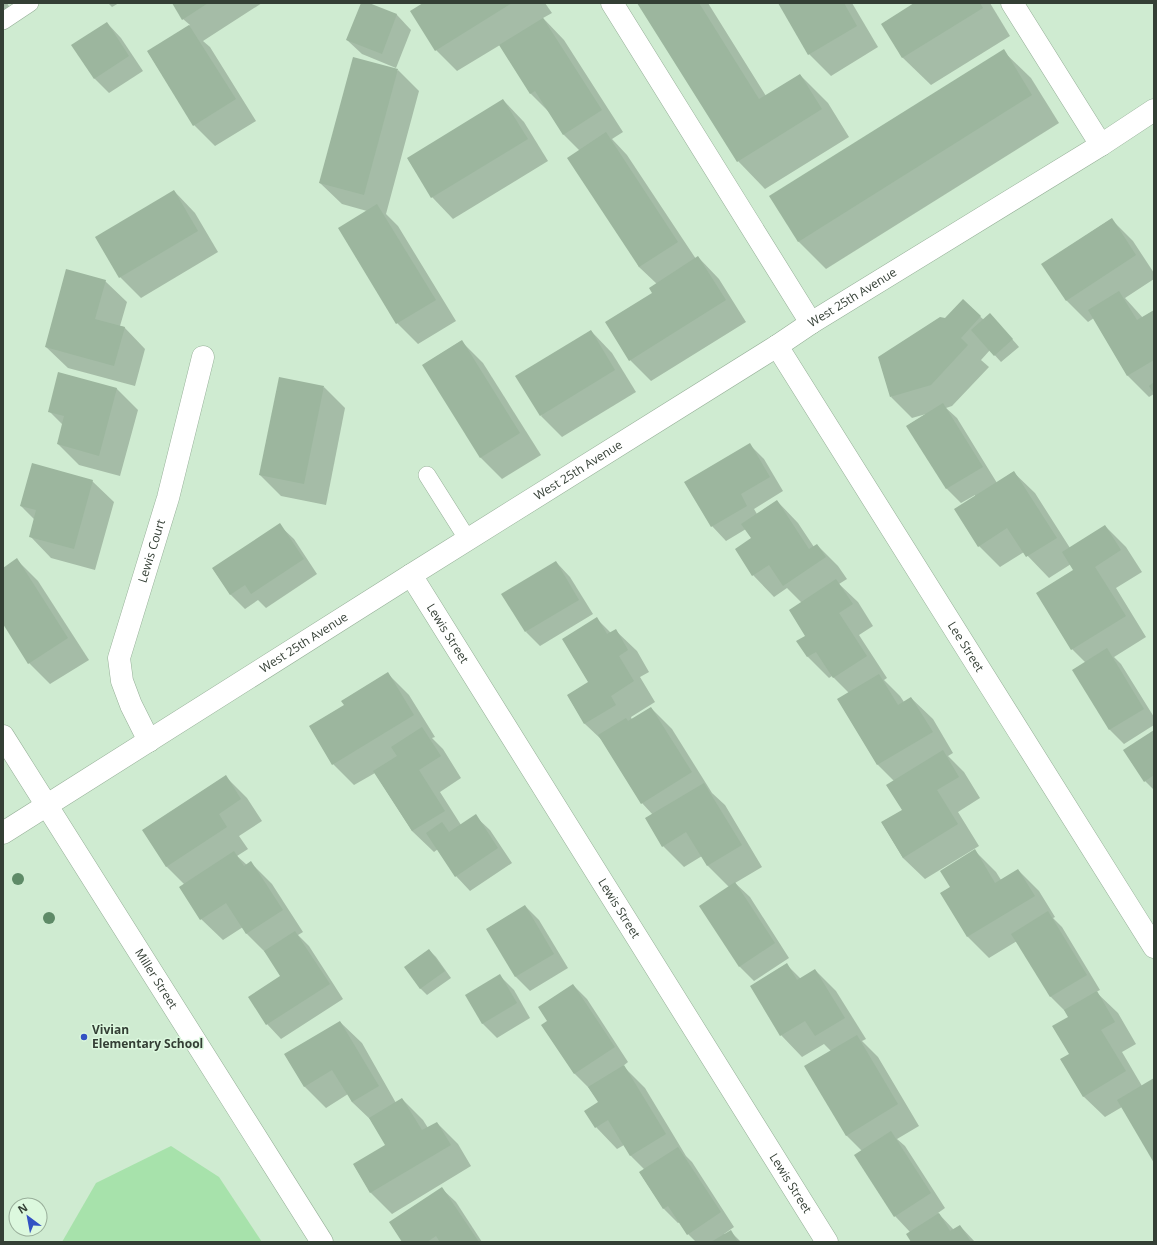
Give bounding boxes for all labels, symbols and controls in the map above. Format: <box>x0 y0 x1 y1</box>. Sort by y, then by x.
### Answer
street label: West 25th Avenue <box>804 263 900 331</box>
street label: West 25th Avenue <box>531 436 626 504</box>
street label: Lewis Court <box>134 517 169 585</box>
street label: Lewis Street <box>423 600 473 667</box>
street label: West 25th Avenue <box>256 608 351 677</box>
street label: Lee Street <box>944 618 988 675</box>
street label: Lewis Street <box>594 875 645 941</box>
street label: Miller Street <box>131 945 182 1012</box>
place label: Vivian Elementary School <box>92 1021 203 1052</box>
marker: Vivian Elementary School <box>79 1032 89 1042</box>
street label: Lewis Street <box>766 1150 816 1216</box>
north arrow <box>8 1197 48 1237</box>
text: N <box>15 1199 30 1217</box>

